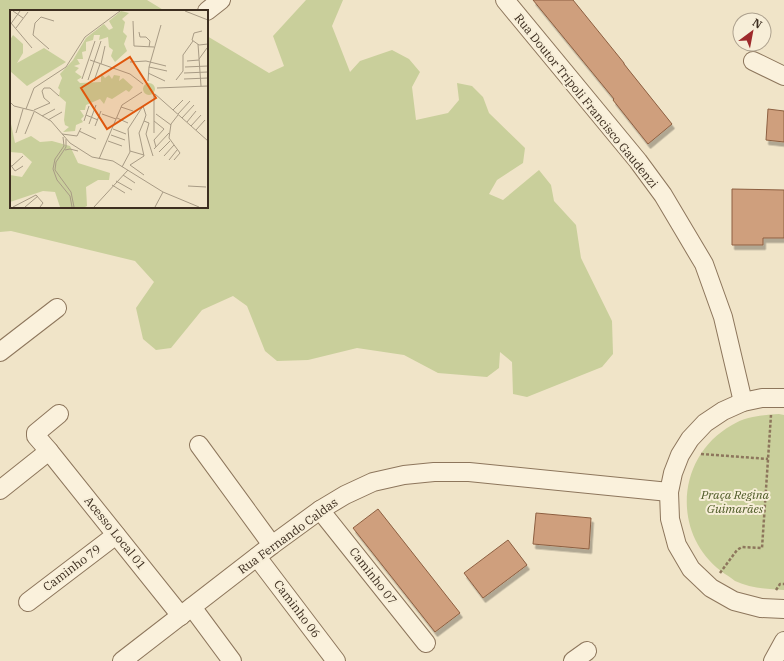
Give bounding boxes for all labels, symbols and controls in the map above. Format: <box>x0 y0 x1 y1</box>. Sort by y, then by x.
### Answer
inset map <box>10 10 208 208</box>
street label: Rua Doutor Trípoli Francisco Gaudenzi <box>511 11 662 191</box>
north arrow <box>732 12 772 52</box>
text: N <box>750 15 765 32</box>
park label: Praça Regina Guimarães <box>700 487 769 516</box>
street label: Acesso Local 01 <box>81 493 149 572</box>
street label: Rua Fernando Caldas <box>235 494 341 577</box>
street label: Caminho 79 <box>40 541 104 594</box>
street label: Caminho 07 <box>346 544 400 607</box>
street label: Caminho 06 <box>271 577 324 641</box>

